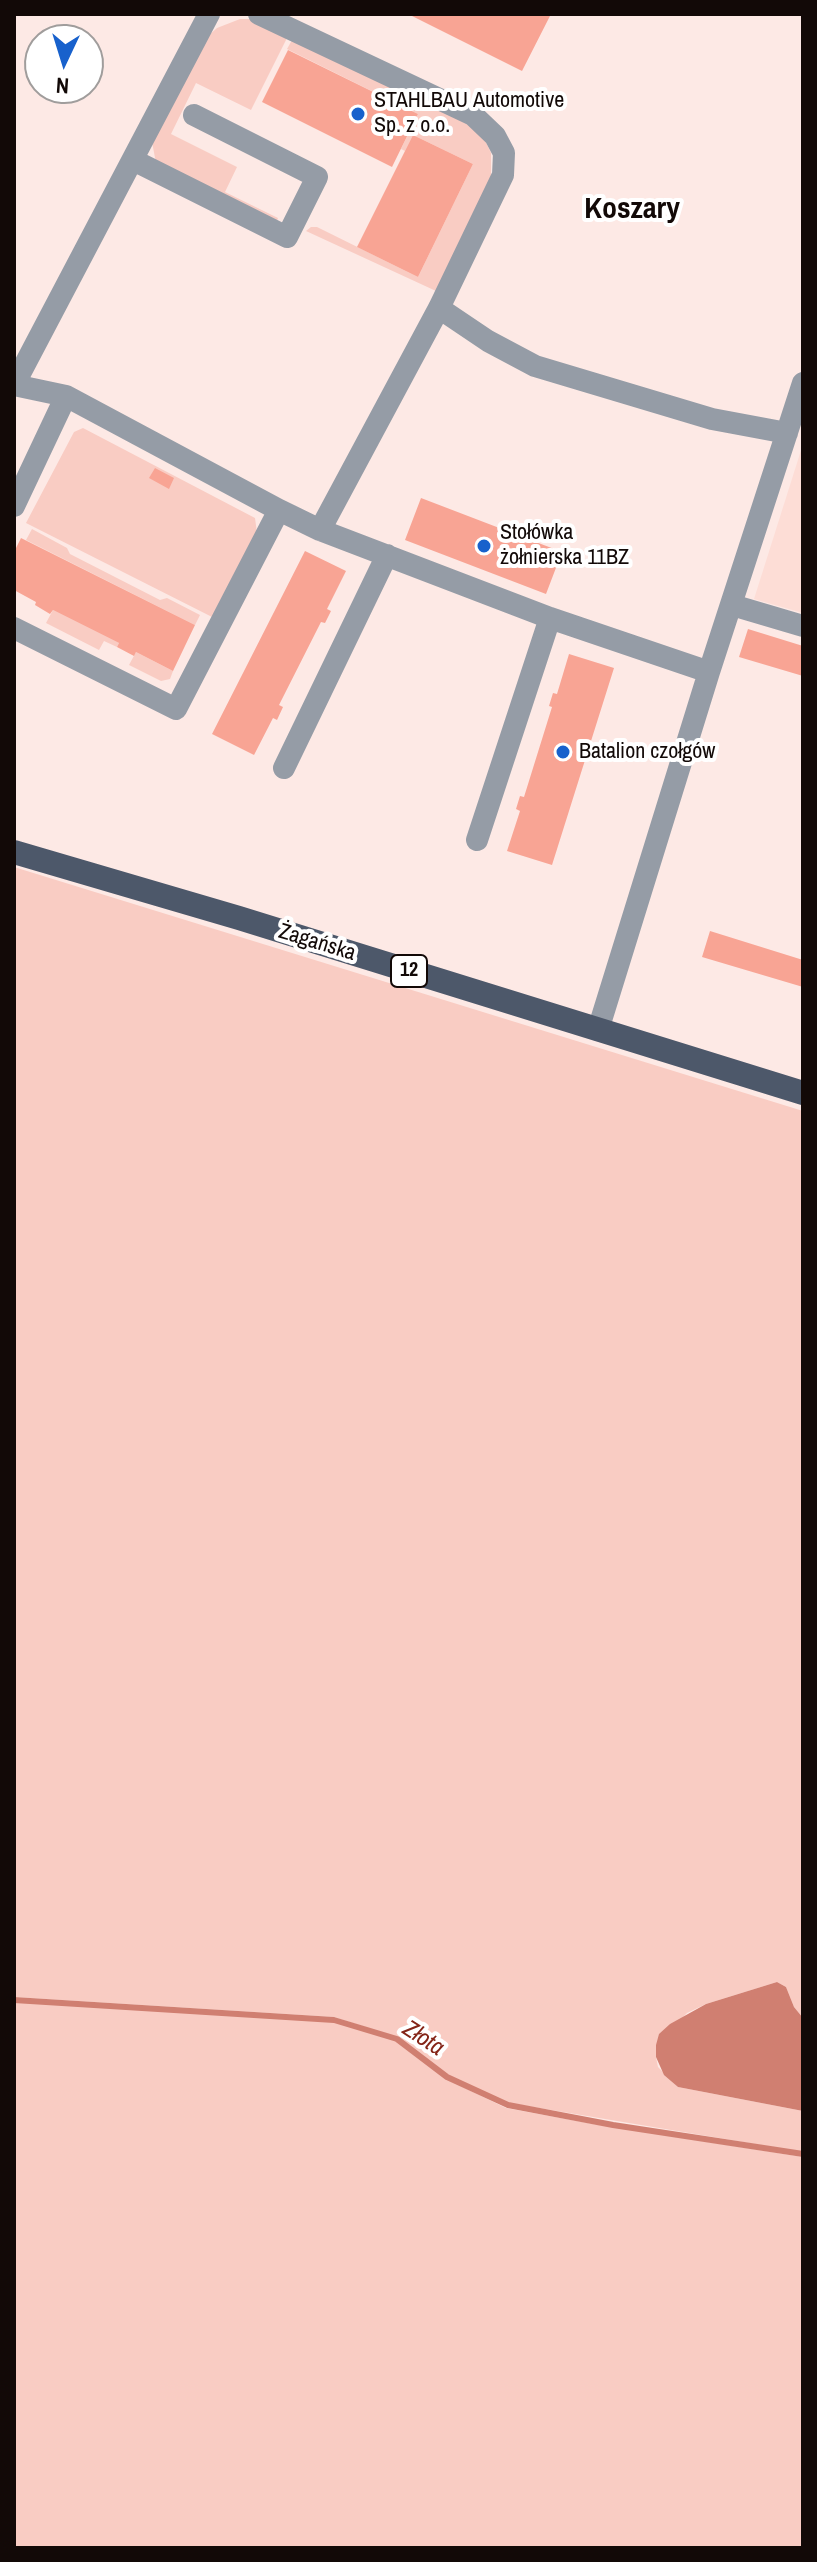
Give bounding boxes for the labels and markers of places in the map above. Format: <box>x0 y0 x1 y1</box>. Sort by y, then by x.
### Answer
place label: STAHLBAU Automotive Sp. z o.o. <box>374 88 564 140</box>
marker: STAHLBAU Automotive Sp. z o.o. <box>349 105 367 123</box>
place label: Stołówka żołnierska 11BZ <box>500 520 629 572</box>
marker: Stołówka żołnierska 11BZ <box>475 537 493 555</box>
place label: Batalion czołgów <box>579 739 715 765</box>
marker: Batalion czołgów <box>554 743 572 761</box>

